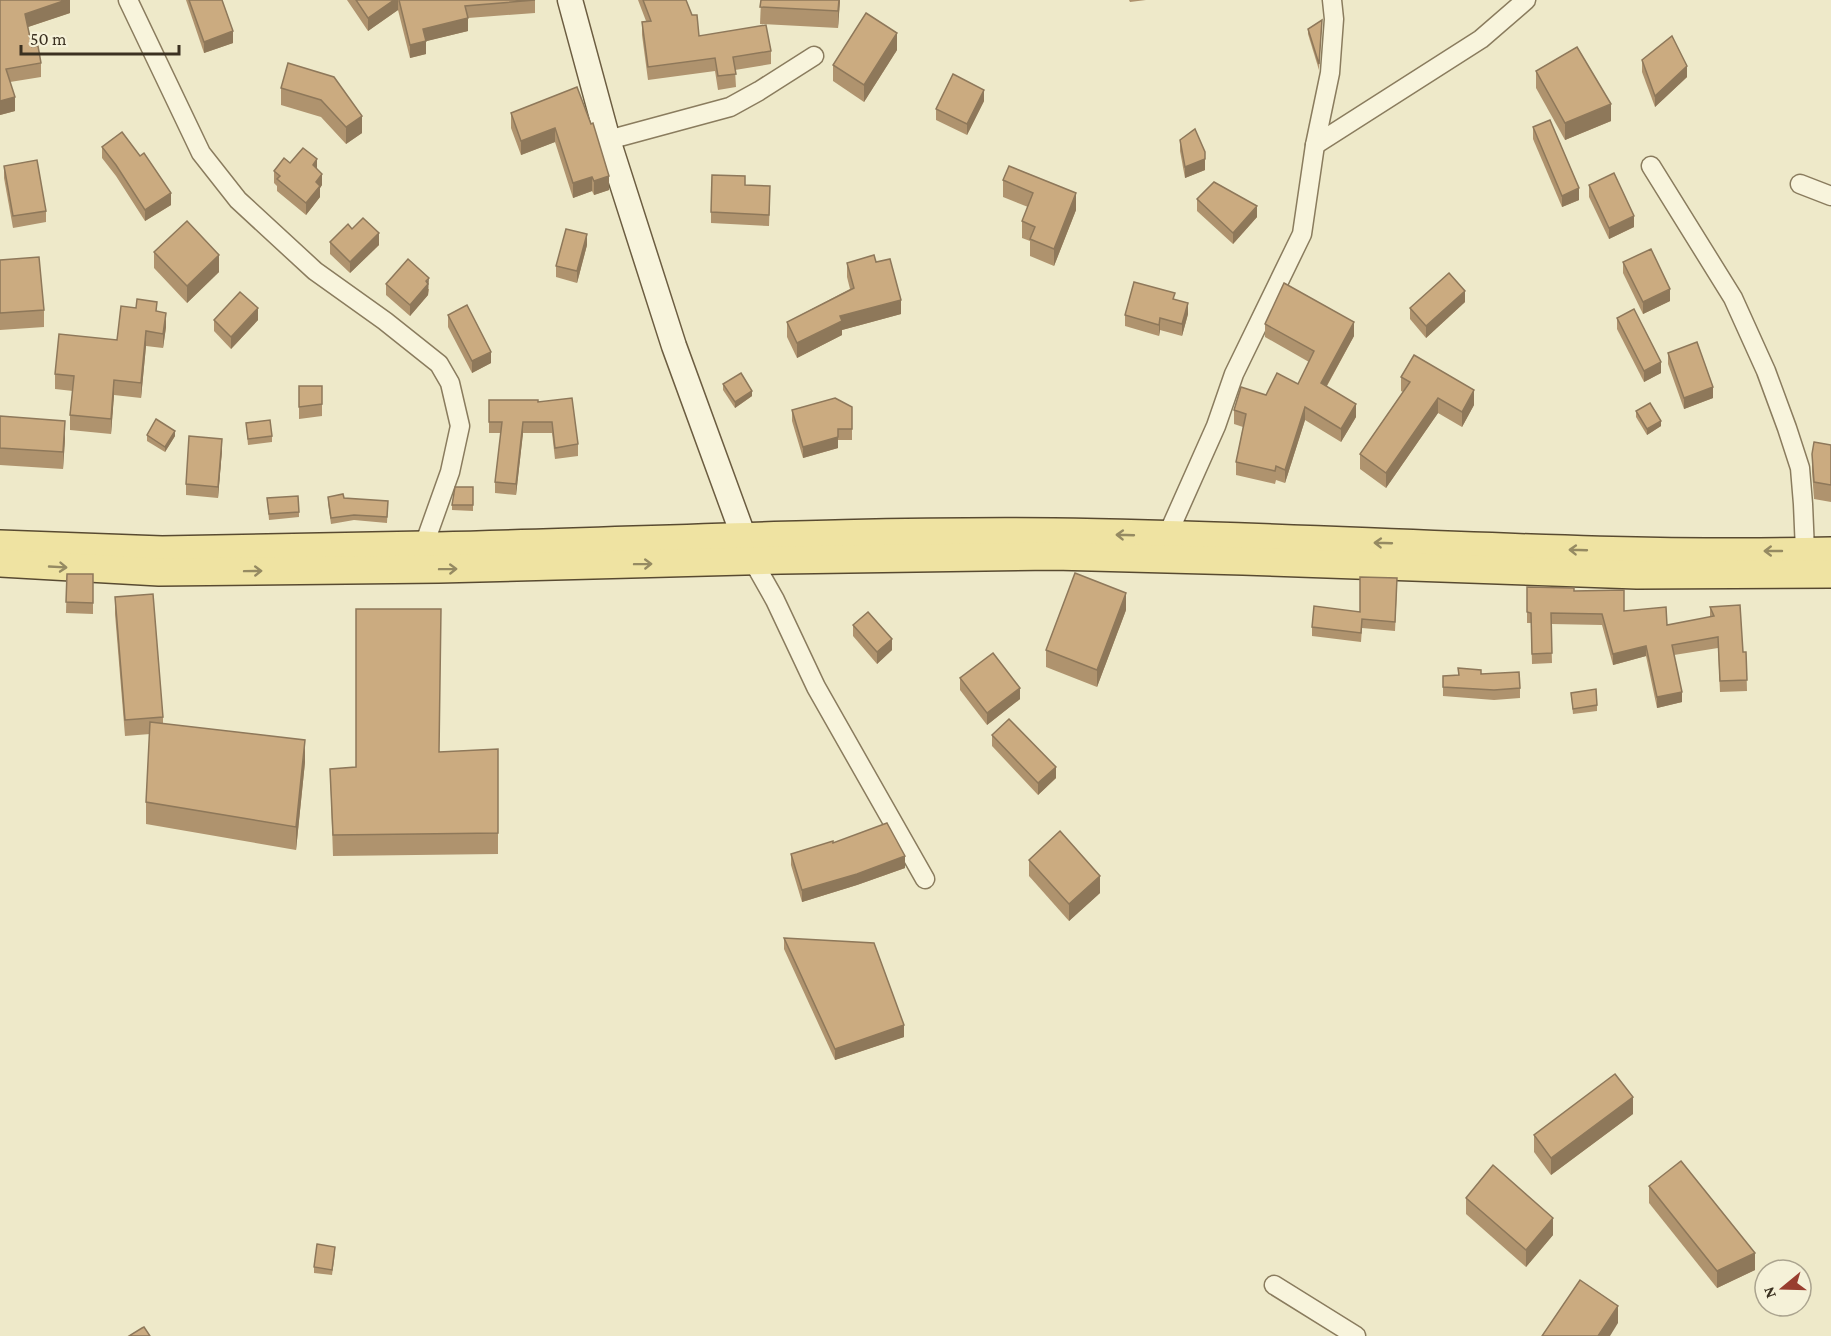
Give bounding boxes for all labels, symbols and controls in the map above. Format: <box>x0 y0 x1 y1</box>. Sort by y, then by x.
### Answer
scale bar <box>21 18 178 56</box>
text: 50 m <box>30 29 67 49</box>
one-way arrow <box>1115 529 1135 540</box>
one-way arrow <box>1373 538 1393 549</box>
one-way arrow <box>1568 545 1588 556</box>
one-way arrow <box>1763 545 1783 557</box>
one-way arrow <box>633 559 653 570</box>
one-way arrow <box>48 561 68 572</box>
one-way arrow <box>438 563 458 575</box>
one-way arrow <box>243 565 263 577</box>
north arrow <box>1753 1258 1813 1318</box>
text: N <box>1759 1285 1779 1301</box>

